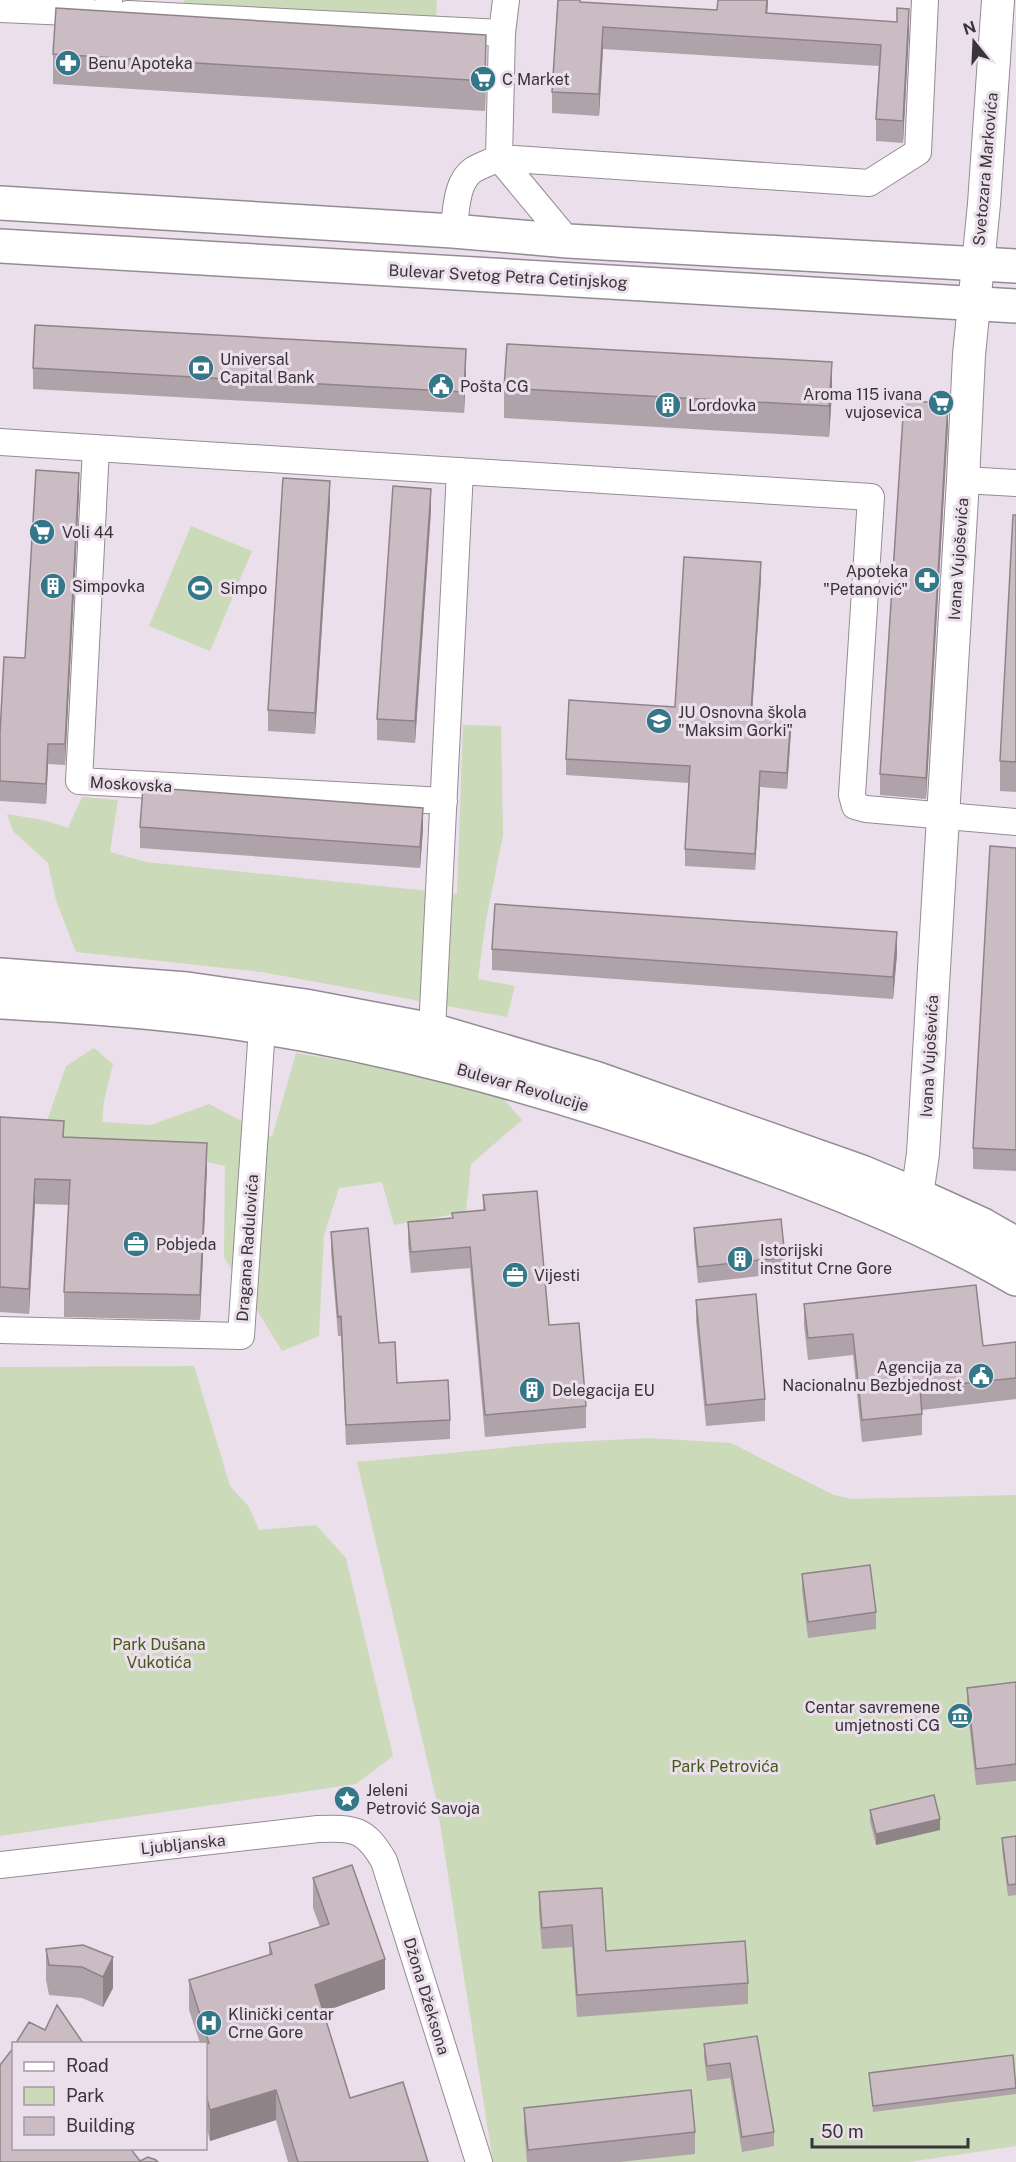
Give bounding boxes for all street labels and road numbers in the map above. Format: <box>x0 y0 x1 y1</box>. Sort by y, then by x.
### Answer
street label: Svetozara Markovića <box>969 92 1002 246</box>
street label: Bulevar Svetog Petra Cetinjskog <box>388 261 628 292</box>
street label: Ivana Vujoševića <box>945 497 972 621</box>
street label: Moskovska <box>89 773 173 796</box>
street label: Ivana Vujoševića <box>917 994 942 1118</box>
street label: Bulevar Revolucije <box>455 1060 591 1115</box>
street label: Dragana Radulovića <box>233 1174 262 1322</box>
street label: Ljubljanska <box>140 1831 226 1858</box>
street label: Džona Džeksona <box>400 1935 453 2057</box>

